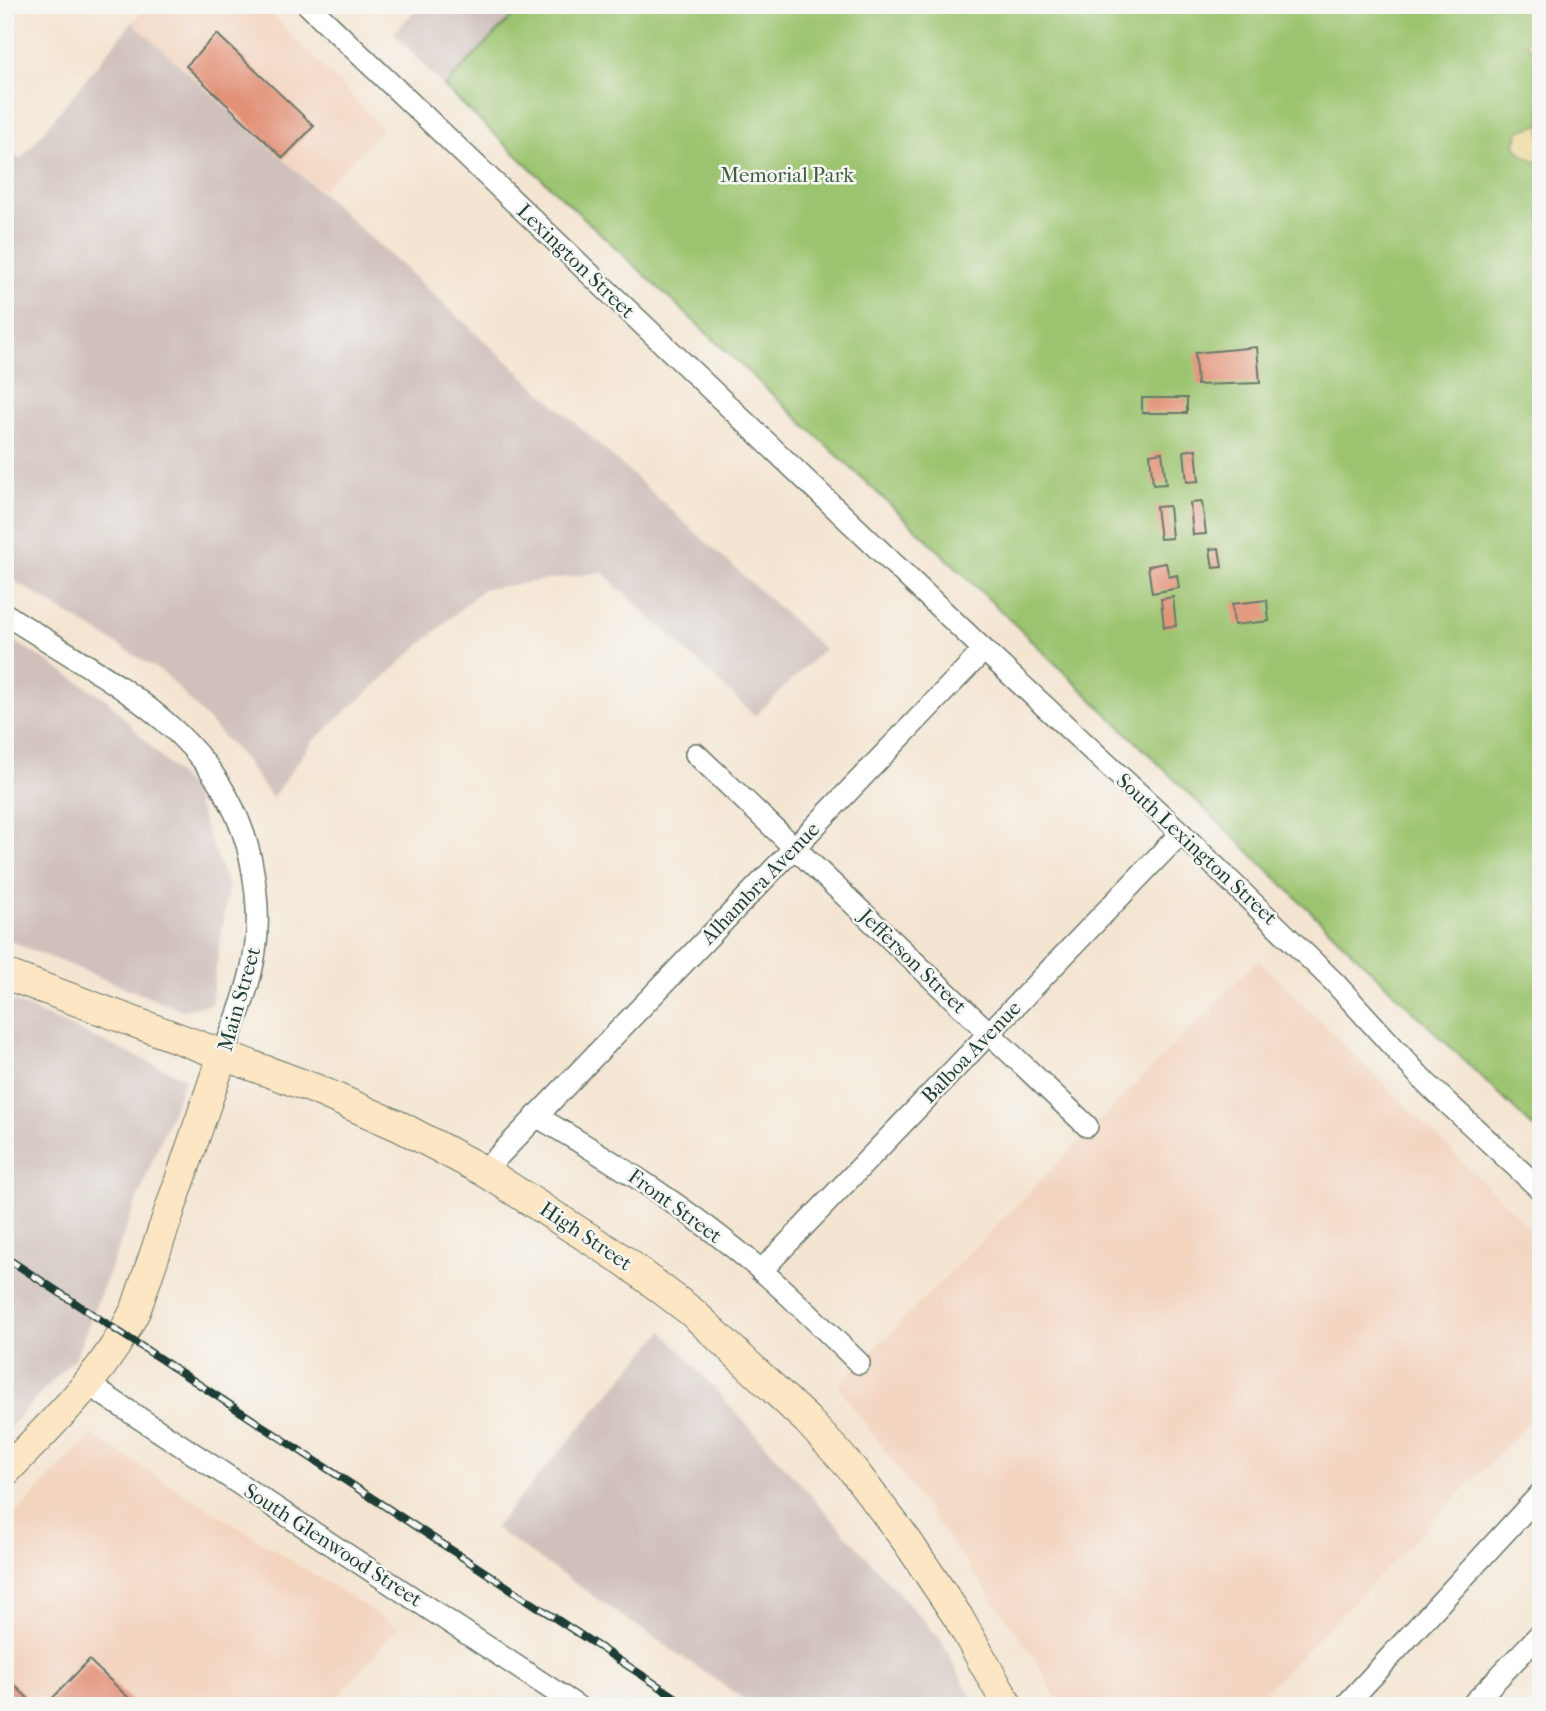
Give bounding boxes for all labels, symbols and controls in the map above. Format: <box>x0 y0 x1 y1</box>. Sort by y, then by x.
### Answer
park label: Memorial Park <box>720 163 854 187</box>
street label: Lexington Street <box>512 199 640 323</box>
street label: South Lexington Street <box>1112 768 1283 930</box>
street label: Alhambra Avenue <box>695 817 824 950</box>
street label: Jefferson Street <box>853 902 972 1019</box>
street label: Main Street <box>213 944 265 1054</box>
street label: Balboa Avenue <box>916 996 1026 1108</box>
street label: Front Street <box>623 1164 727 1248</box>
street label: High Street <box>535 1197 637 1276</box>
street label: South Glenwood Street <box>239 1478 427 1612</box>

